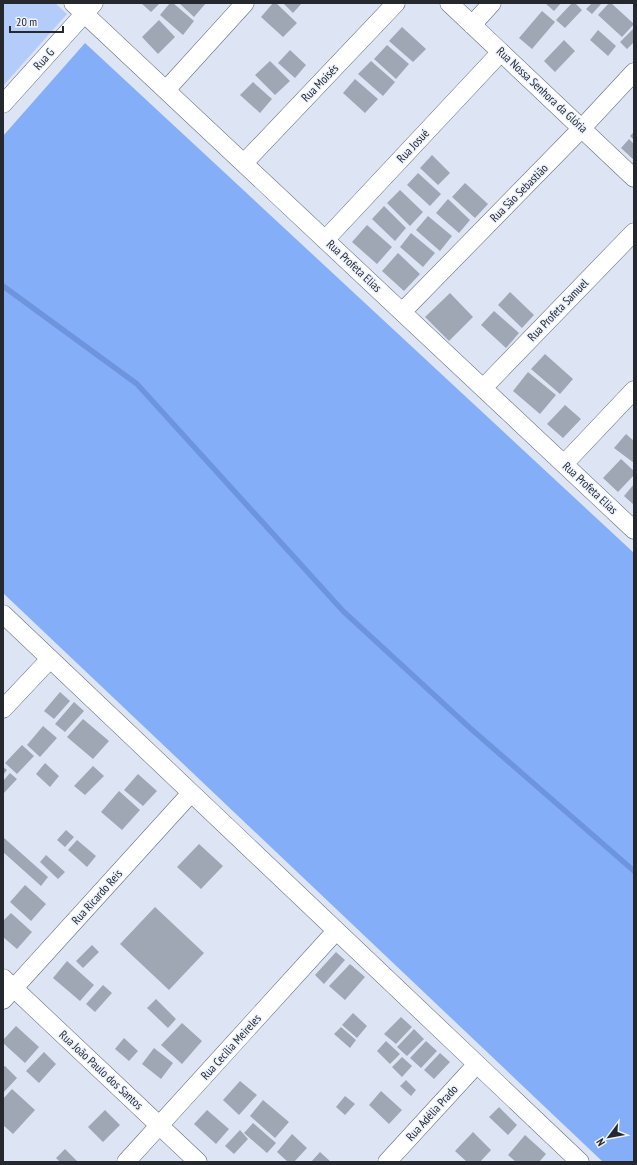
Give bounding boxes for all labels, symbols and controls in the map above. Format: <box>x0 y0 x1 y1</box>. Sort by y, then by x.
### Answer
scale bar <box>10 8 63 34</box>
text: 20 m <box>16 14 37 29</box>
street label: Rua Nossa Senhora da Glória <box>494 44 591 136</box>
street label: Rua G <box>30 45 57 73</box>
street label: Rua Moisés <box>298 61 341 105</box>
street label: Rua Josué <box>393 126 432 166</box>
street label: Rua São Sebastião <box>486 160 551 225</box>
street label: Rua Profeta Elias <box>324 236 385 295</box>
street label: Rua Profeta Samuel <box>524 275 591 344</box>
street label: Rua Profeta Elias <box>560 458 621 517</box>
street label: Rua Ricardo Reis <box>68 866 125 927</box>
street label: Rua Cecília Meireles <box>197 1011 264 1083</box>
street label: Rua João Paulo dos Santos <box>56 1027 146 1112</box>
street label: Rua Adélia Prado <box>403 1082 461 1144</box>
north arrow <box>589 1117 629 1157</box>
text: N <box>593 1136 608 1149</box>

